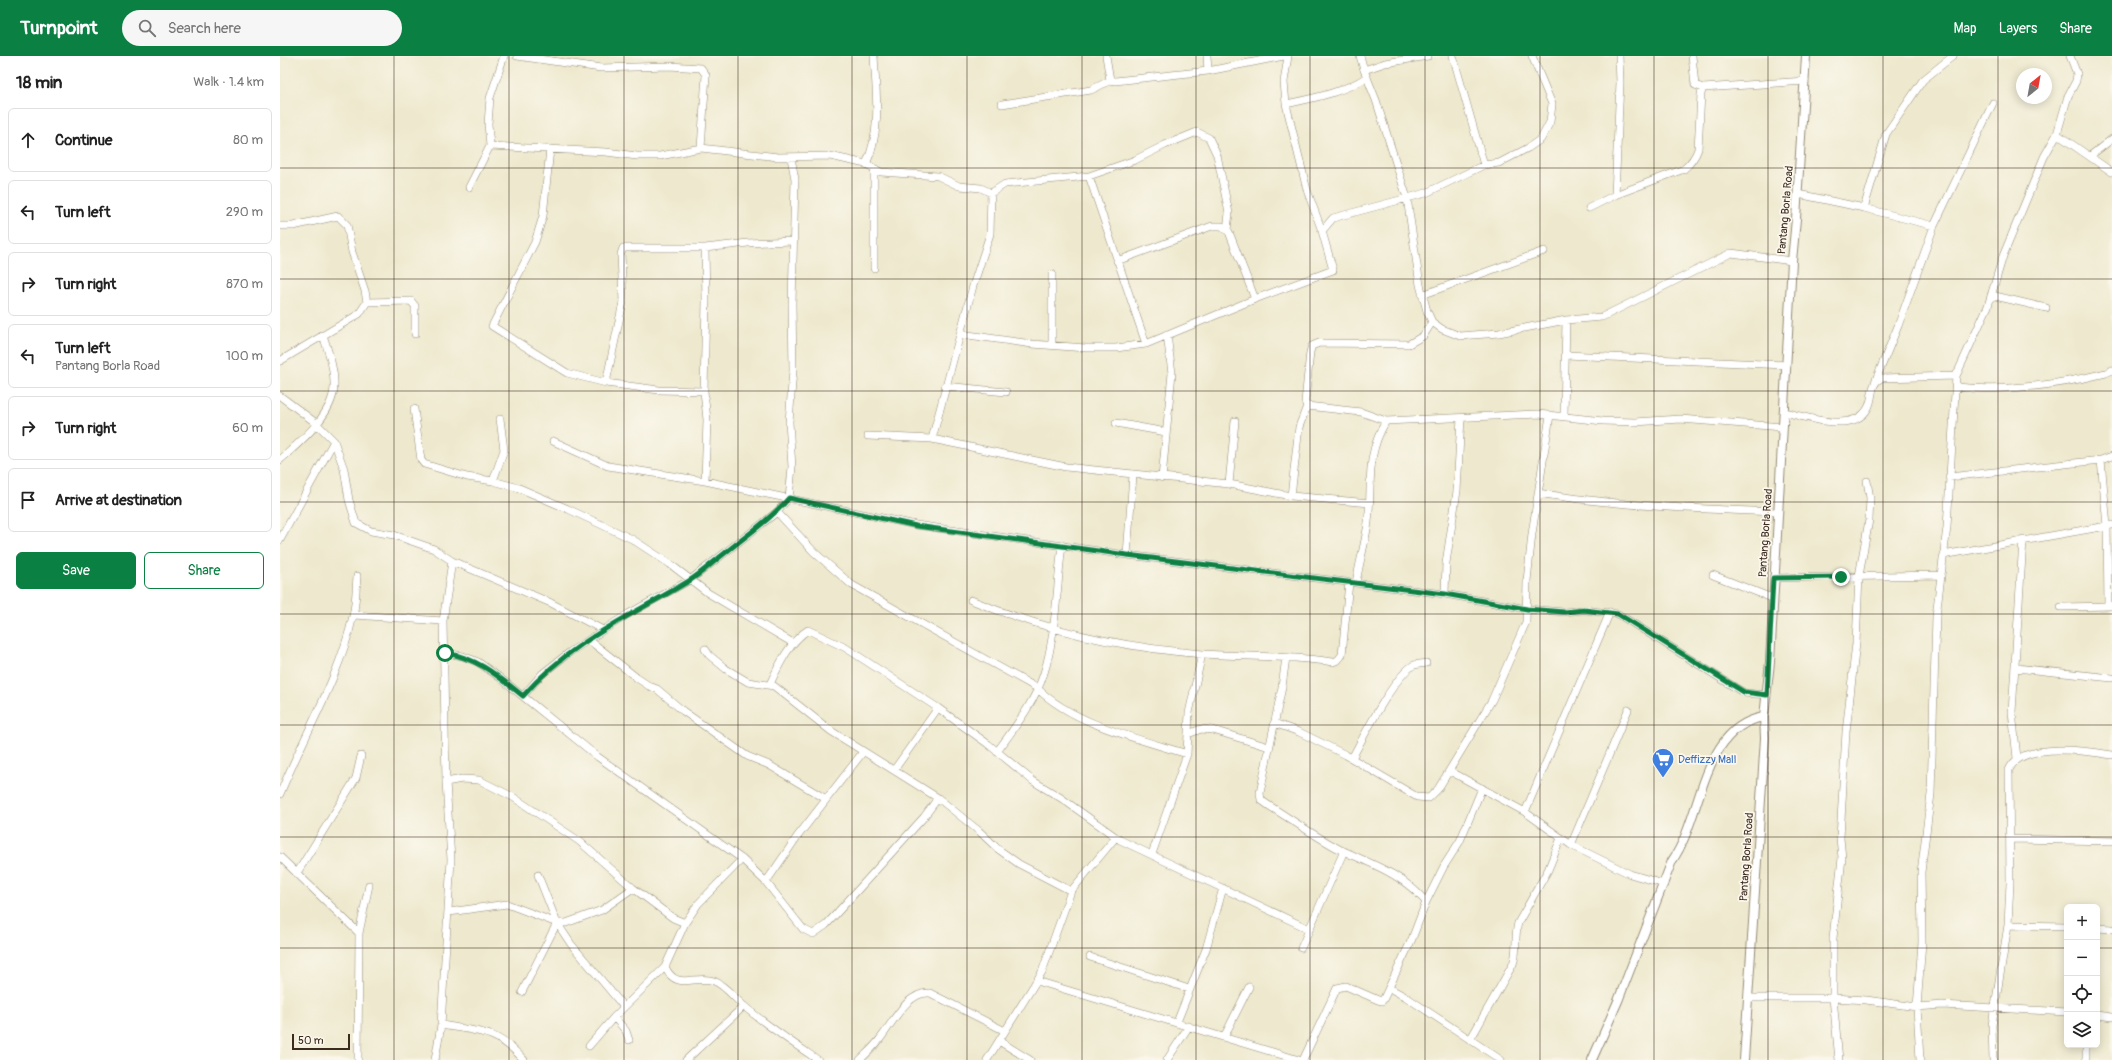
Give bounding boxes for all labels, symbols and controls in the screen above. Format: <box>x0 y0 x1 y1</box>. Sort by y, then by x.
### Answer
search box <box>122 10 402 46</box>
text: Turnpoint <box>20 16 98 40</box>
icon: search <box>136 17 158 39</box>
text: Search here <box>168 19 241 38</box>
text: Map <box>1954 20 1977 37</box>
text: Layers <box>1999 20 2037 37</box>
text: Share <box>2059 20 2092 37</box>
north arrow <box>2016 68 2052 104</box>
text: 18 min <box>16 72 62 93</box>
text: Walk · 1.4 km <box>193 74 264 90</box>
icon: ahead <box>17 129 39 151</box>
text: Continue <box>55 131 113 150</box>
text: 80 m <box>233 132 263 148</box>
street label: Pantang Borla Road <box>1775 165 1796 255</box>
icon: left <box>17 201 39 223</box>
text: Turn left <box>55 203 111 222</box>
text: 290 m <box>226 204 263 220</box>
icon: right <box>17 273 39 295</box>
text: Turn right <box>55 275 116 294</box>
text: 870 m <box>226 276 263 292</box>
text: Turn left <box>55 339 111 358</box>
icon: left <box>17 345 39 367</box>
text: 100 m <box>226 348 263 364</box>
text: Pantang Borla Road <box>55 358 160 374</box>
icon: right <box>17 417 39 439</box>
text: Turn right <box>55 419 116 438</box>
text: 60 m <box>232 420 263 436</box>
street label: Pantang Borla Road <box>1756 488 1775 578</box>
icon: arrive <box>17 489 39 511</box>
text: Arrive at destination <box>55 491 182 510</box>
button: Save <box>16 552 136 589</box>
button: Share <box>144 552 264 589</box>
route end <box>1832 568 1850 586</box>
route start <box>436 644 454 662</box>
supermarket icon: Deffizzy Mall <box>1650 746 1676 779</box>
place label: Deffizzy Mall <box>1678 753 1736 766</box>
street label: Pantang Borla Road <box>1737 812 1756 902</box>
map controls <box>2064 904 2100 1048</box>
button: + <box>2064 904 2100 940</box>
button: − <box>2064 940 2100 976</box>
button: locate <box>2064 976 2100 1012</box>
button: layers <box>2064 1012 2100 1048</box>
scale bar <box>292 1032 350 1051</box>
text: 50 m <box>298 1034 324 1047</box>

